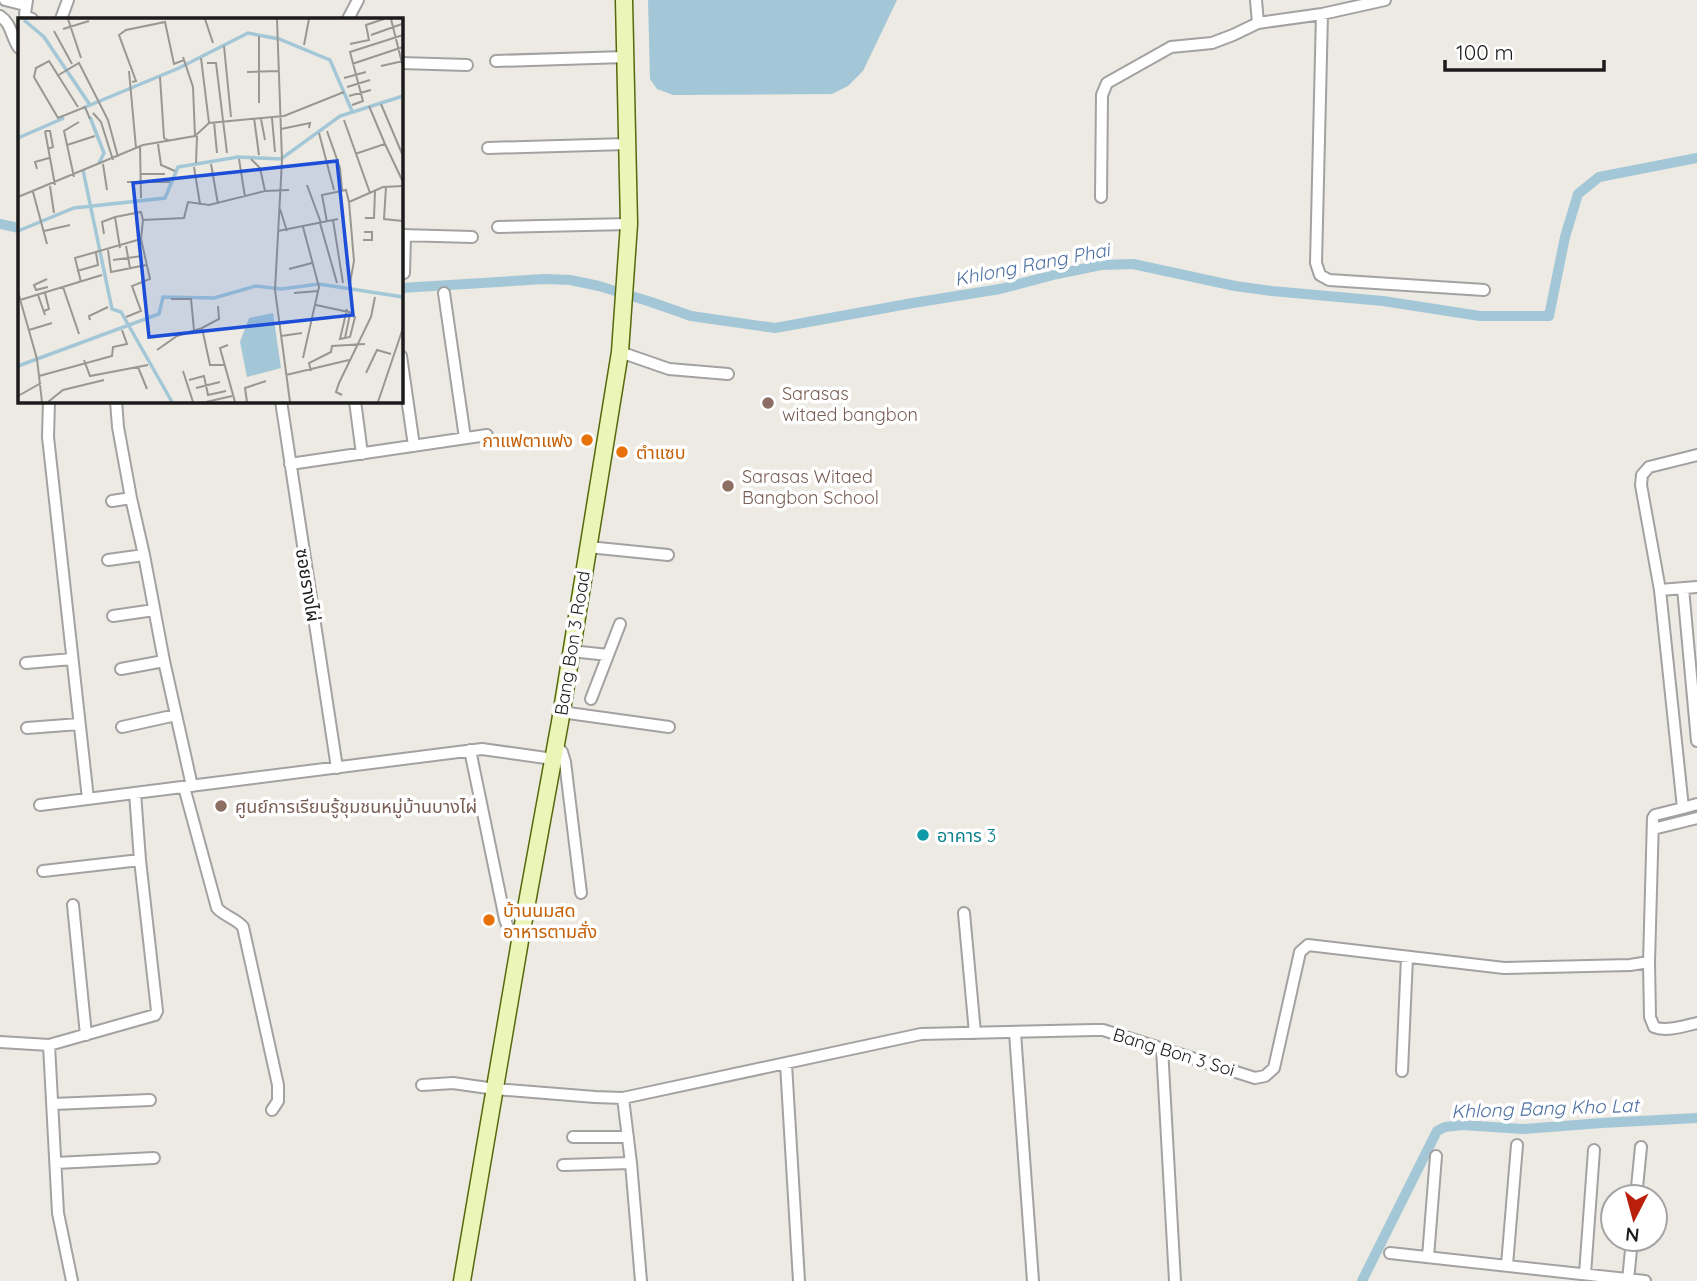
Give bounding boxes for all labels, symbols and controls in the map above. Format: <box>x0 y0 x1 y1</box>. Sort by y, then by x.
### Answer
inset map <box>18 18 402 402</box>
scale bar <box>1445 28 1604 72</box>
text: 100 m <box>1456 39 1514 65</box>
water label: Khlong Rang Phai <box>952 237 1113 291</box>
place label: Sarasas witaed bangbon <box>782 382 918 426</box>
marker: Sarasas witaed bangbon <box>760 395 776 411</box>
place label: กาแฟตาแฟง <box>482 429 573 452</box>
marker: กาแฟตาแฟง <box>579 432 595 448</box>
place label: ตำแซบ <box>636 441 686 464</box>
marker: ตำแซบ <box>614 444 630 460</box>
place label: Sarasas Witaed Bangbon School <box>742 465 879 509</box>
marker: Sarasas Witaed Bangbon School <box>720 478 736 494</box>
street label: ซอยรางไผ่ <box>291 547 325 623</box>
street label: Bang Bon 3 Road <box>549 569 595 717</box>
place label: ศูนย์การเรียนรู้ชุมชนหมู่บ้านบางไผ่ <box>235 795 477 819</box>
marker: ศูนย์การเรียนรู้ชุมชนหมู่บ้านบางไผ่ <box>213 798 229 814</box>
place label: อาคาร 3 <box>937 824 996 847</box>
marker: อาคาร 3 <box>915 827 931 843</box>
place label: บ้านนมสด อาหารตามสั่ง <box>503 899 597 943</box>
marker: บ้านนมสด อาหารตามสั่ง <box>481 912 497 928</box>
street label: Bang Bon 3 Soi <box>1110 1023 1238 1081</box>
water label: Khlong Bang Kho Lat <box>1451 1093 1642 1123</box>
north arrow <box>1599 1183 1669 1253</box>
text: N <box>1624 1222 1640 1248</box>

